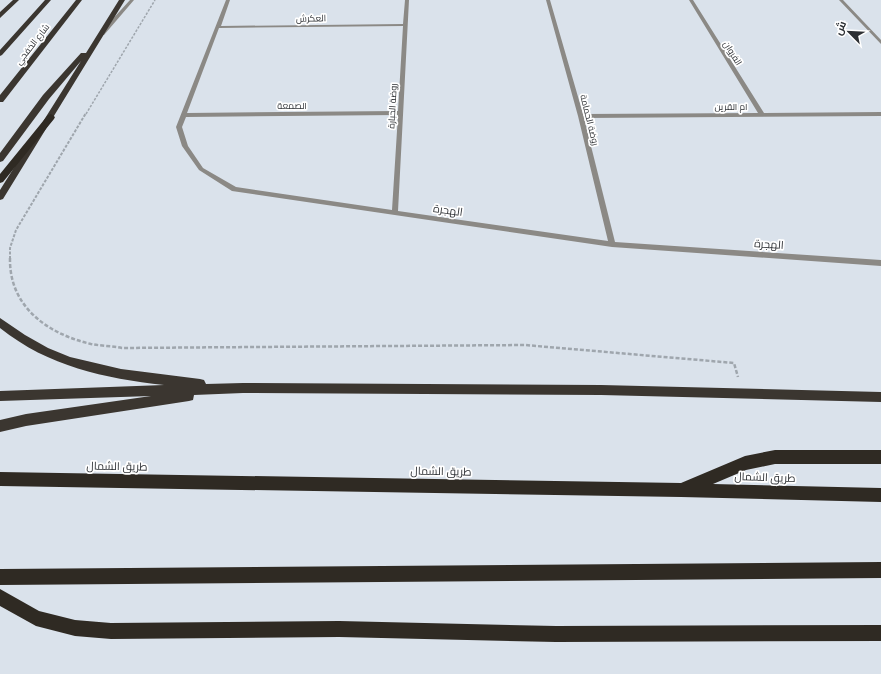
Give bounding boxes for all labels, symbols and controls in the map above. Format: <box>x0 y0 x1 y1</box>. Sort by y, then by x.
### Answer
street label: العكرش <box>296 12 326 24</box>
north arrow <box>829 12 869 52</box>
text: ش <box>831 19 849 37</box>
street label: شارع الخفجي <box>13 21 53 68</box>
street label: الفروان <box>721 39 745 67</box>
street label: روضة الحبارة <box>385 83 399 129</box>
street label: روضة الحمامة <box>578 93 602 147</box>
street label: الصمعة <box>277 100 307 111</box>
street label: ام القرين <box>715 101 747 113</box>
street label: الهجرة <box>432 201 464 219</box>
street label: الهجرة <box>754 236 784 252</box>
street label: طريق الشمال <box>86 458 148 474</box>
street label: طريق الشمال <box>410 463 472 479</box>
street label: طريق الشمال <box>734 469 796 485</box>

